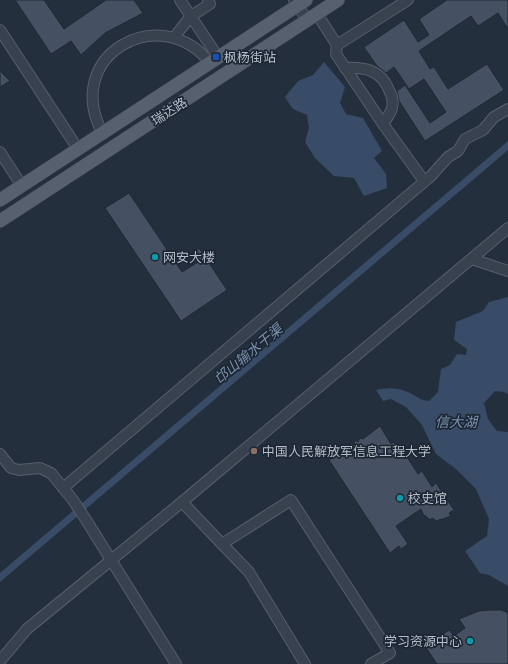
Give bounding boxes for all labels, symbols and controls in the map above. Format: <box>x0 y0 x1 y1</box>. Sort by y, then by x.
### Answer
place label: 枫杨街站 <box>224 50 276 66</box>
marker: 枫杨街站 <box>211 52 221 62</box>
street label: 瑞达路 <box>149 95 190 129</box>
place label: 网安大楼 <box>163 250 215 266</box>
marker: 网安大楼 <box>150 252 160 262</box>
water label: 邙山输水干渠 <box>211 320 287 388</box>
water label: 信大湖 <box>435 414 479 431</box>
place label: 中国人民解放军信息工程大学 <box>262 444 431 460</box>
marker: 中国人民解放军信息工程大学 <box>249 446 259 456</box>
place label: 校史馆 <box>408 491 447 507</box>
marker: 校史馆 <box>395 493 405 503</box>
place label: 学习资源中心 <box>384 634 462 650</box>
marker: 学习资源中心 <box>465 636 475 646</box>

